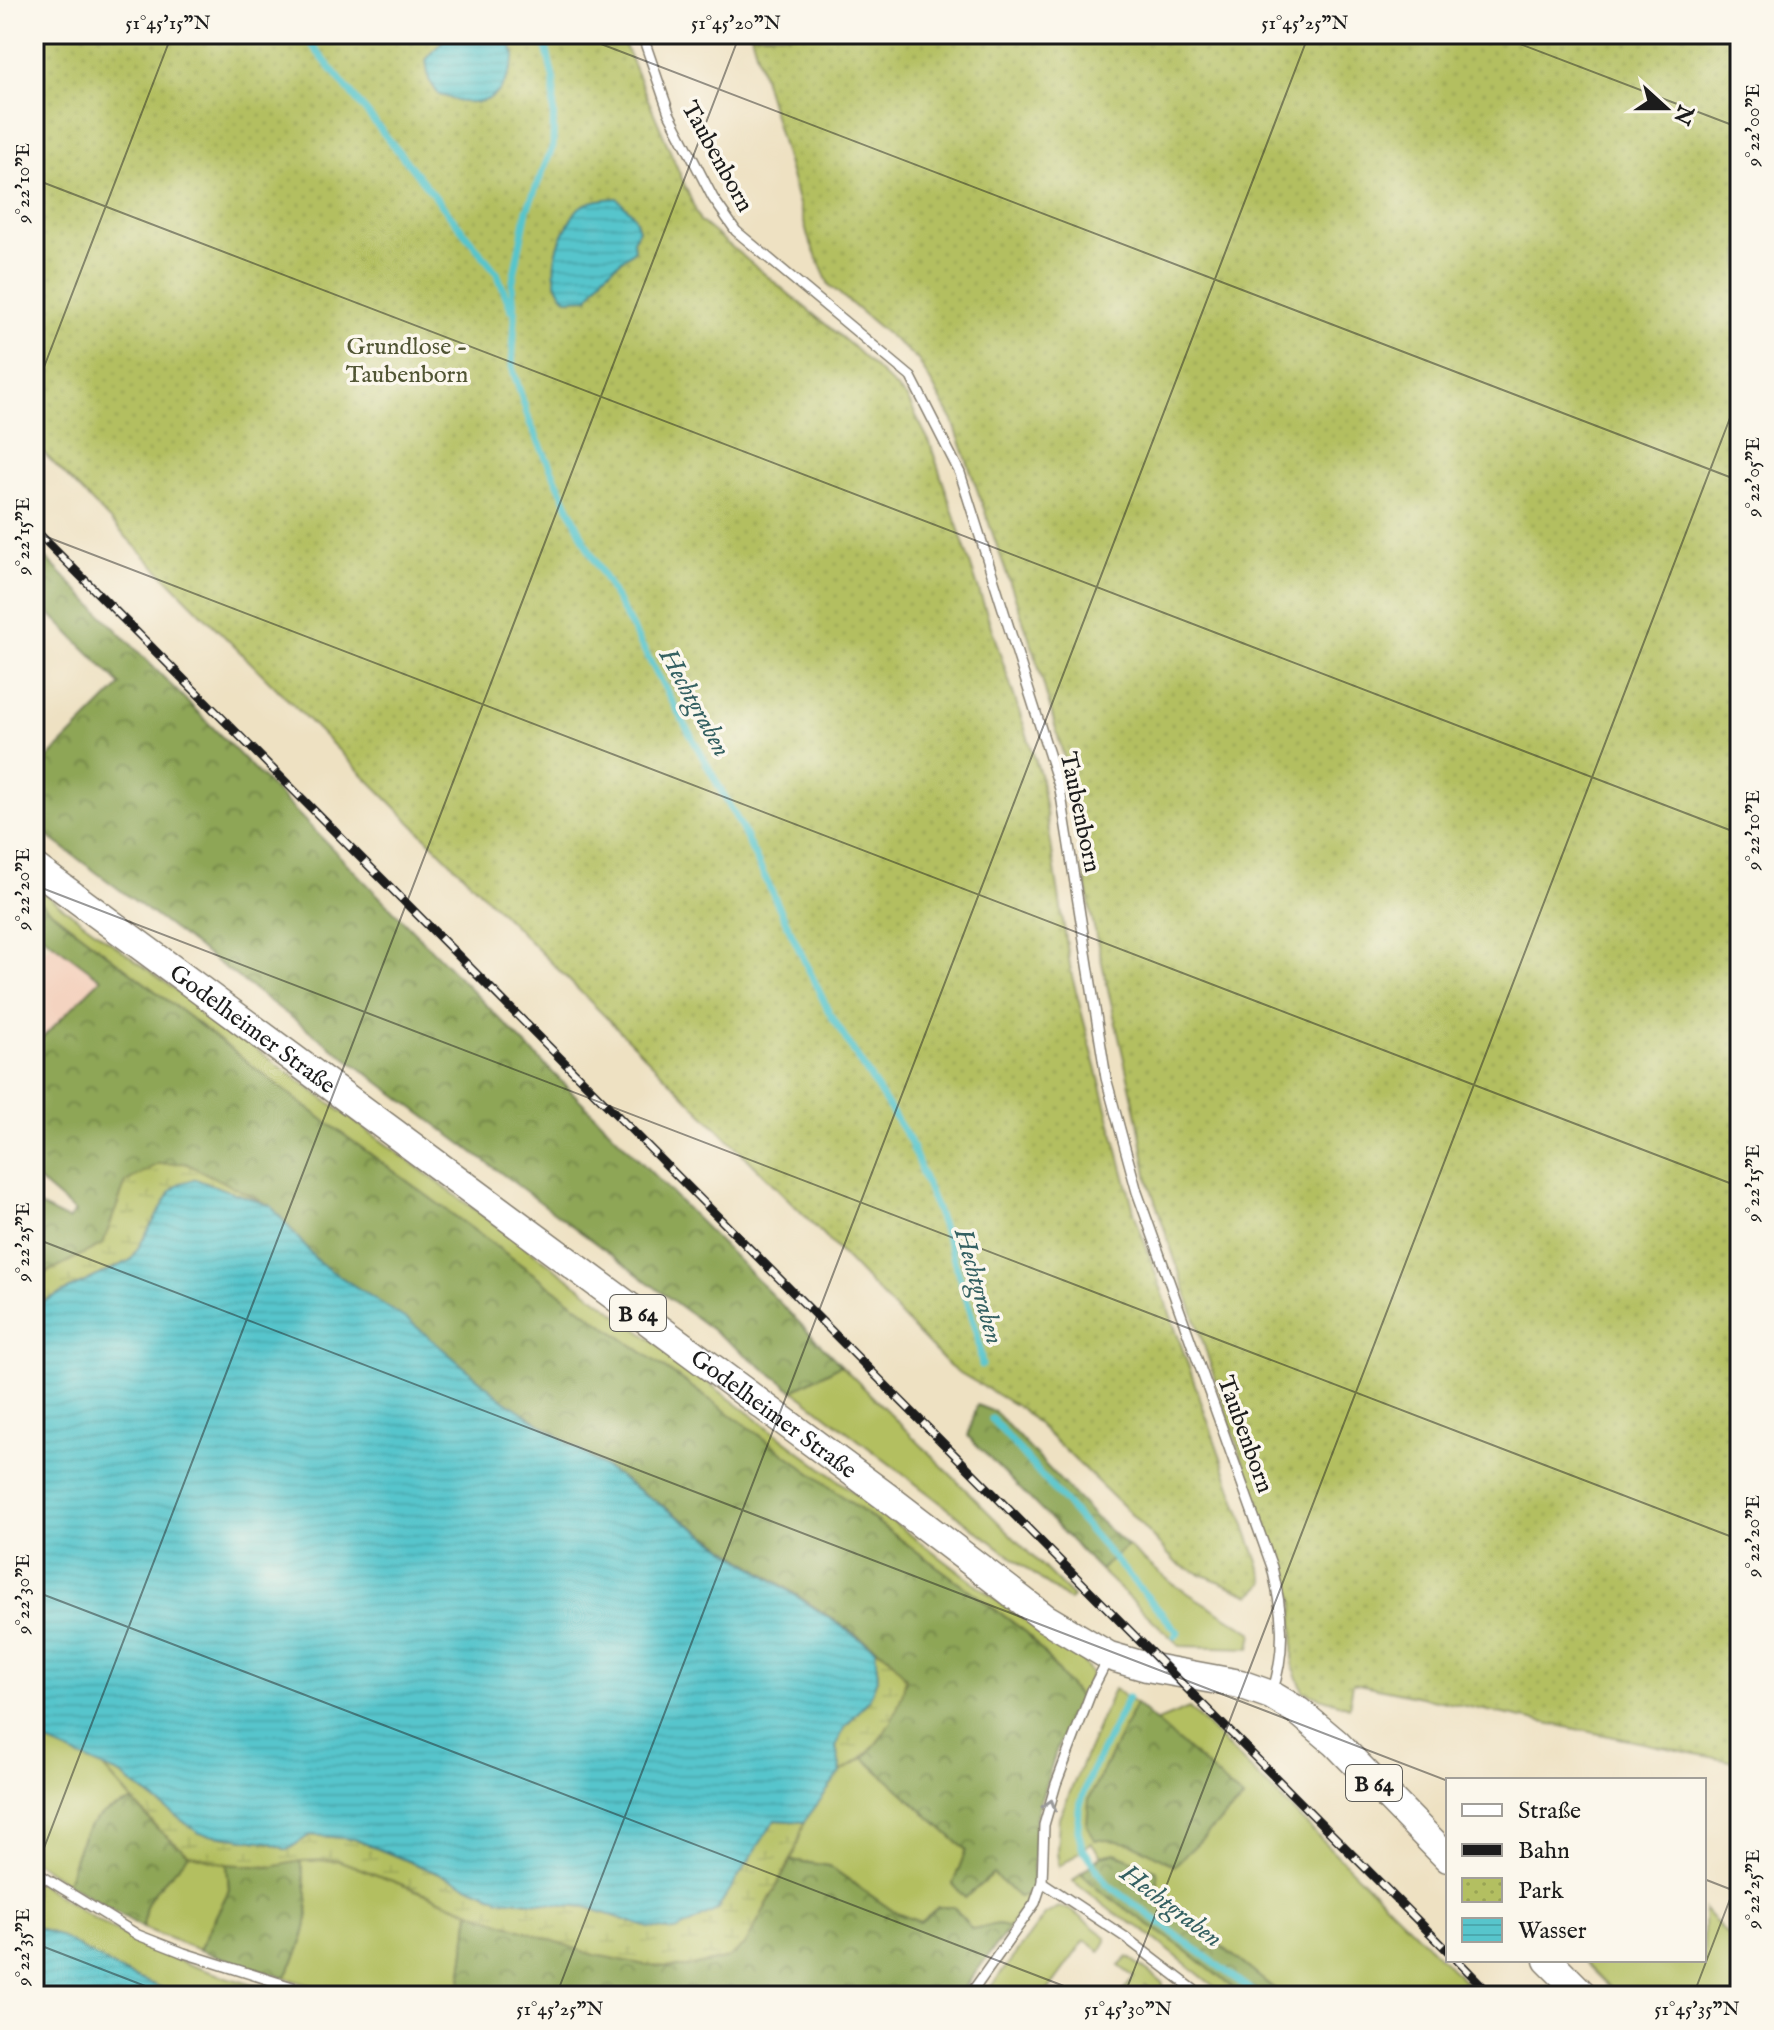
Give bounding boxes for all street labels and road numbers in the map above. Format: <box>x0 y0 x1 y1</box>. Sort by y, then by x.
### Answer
street label: Taubenborn <box>673 96 760 218</box>
street label: Taubenborn <box>1052 749 1107 876</box>
street label: Godelheimer Straße <box>163 958 341 1102</box>
road number: B 64 <box>610 1295 666 1331</box>
street label: Godelheimer Straße <box>684 1343 862 1487</box>
street label: Taubenborn <box>1209 1372 1280 1497</box>
road number: B 64 <box>1346 1765 1402 1801</box>

